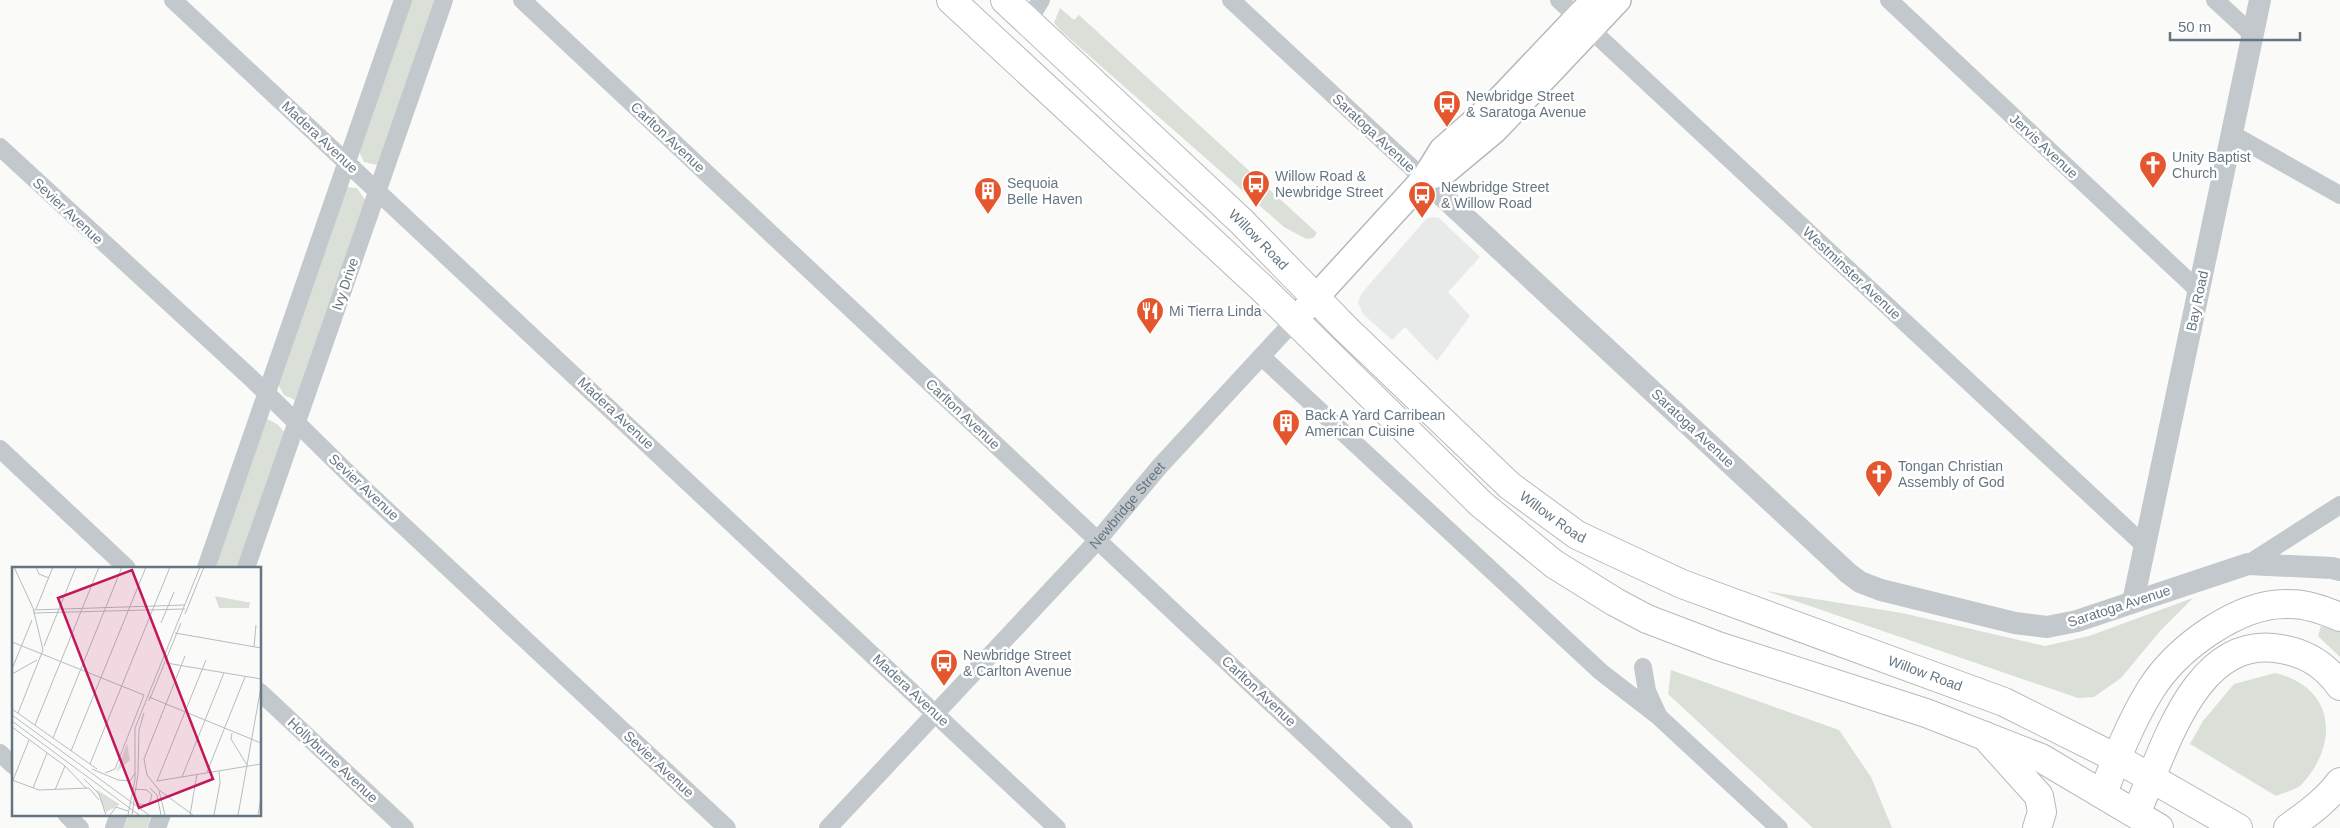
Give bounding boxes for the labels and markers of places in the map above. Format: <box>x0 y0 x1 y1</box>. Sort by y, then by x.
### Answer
place label: Newbridge Street & Saratoga Avenue <box>1466 88 1587 120</box>
bus stop icon: Newbridge Street & Saratoga Avenue <box>1432 89 1462 128</box>
place label: Unity Baptist Church <box>2172 149 2251 181</box>
church icon: Unity Baptist Church <box>2138 150 2168 189</box>
place label: Willow Road & Newbridge Street <box>1275 168 1383 200</box>
bus stop icon: Willow Road & Newbridge Street <box>1241 169 1271 208</box>
place label: Sequoia Belle Haven <box>1007 175 1083 207</box>
building icon: Sequoia Belle Haven <box>973 176 1003 215</box>
place label: Newbridge Street & Willow Road <box>1441 179 1549 211</box>
bus stop icon: Newbridge Street & Willow Road <box>1407 180 1437 219</box>
restaurant icon: Mi Tierra Linda <box>1135 296 1165 335</box>
place label: Mi Tierra Linda <box>1169 303 1262 319</box>
place label: Back A Yard Carribean American Cuisine <box>1305 407 1445 439</box>
building icon: Back A Yard Carribean American Cuisine <box>1271 408 1301 447</box>
place label: Tongan Christian Assembly of God <box>1898 458 2005 490</box>
church icon: Tongan Christian Assembly of God <box>1864 459 1894 498</box>
place label: Newbridge Street & Carlton Avenue <box>963 647 1072 679</box>
bus stop icon: Newbridge Street & Carlton Avenue <box>929 648 959 687</box>

